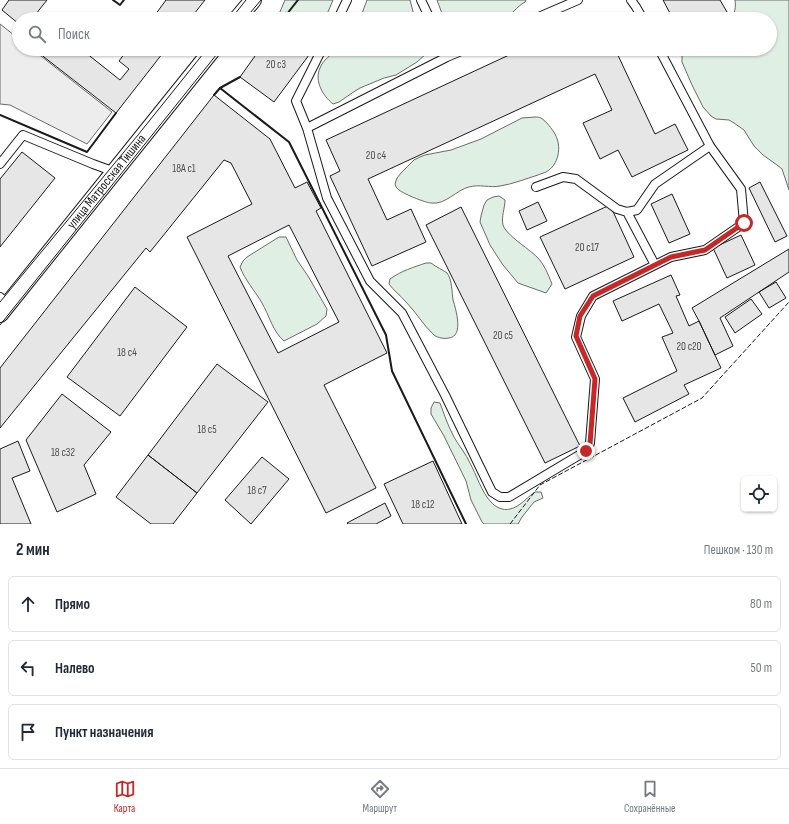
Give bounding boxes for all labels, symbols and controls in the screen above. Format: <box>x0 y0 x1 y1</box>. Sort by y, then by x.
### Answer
search box <box>12 12 777 56</box>
icon: search <box>26 23 48 45</box>
text: Поиск <box>58 25 90 44</box>
house number: 20 с3 <box>266 58 286 71</box>
street label: улица Матросская Тишина <box>64 131 149 232</box>
house number: 20 c4 <box>366 149 387 162</box>
house number: 18А с1 <box>172 162 196 175</box>
route start <box>735 214 753 232</box>
house number: 20 с17 <box>575 241 600 254</box>
house number: 20 с5 <box>493 329 513 342</box>
house number: 20 с20 <box>676 340 702 353</box>
house number: 18 с4 <box>117 346 137 359</box>
house number: 18 с5 <box>197 423 217 436</box>
route end <box>577 442 595 460</box>
house number: 18 с32 <box>51 446 75 459</box>
map controls <box>741 476 777 512</box>
button: locate <box>741 476 777 512</box>
house number: 18 с7 <box>247 484 267 497</box>
house number: 18 с12 <box>411 498 435 511</box>
text: 2 мин <box>16 540 50 560</box>
text: Пешком · 130 m <box>704 542 773 558</box>
icon: ahead <box>17 593 39 615</box>
text: Прямо <box>55 595 90 614</box>
text: 80 m <box>750 596 772 612</box>
icon: left <box>17 657 39 679</box>
text: Налево <box>55 659 95 678</box>
text: 50 m <box>751 660 772 676</box>
icon: arrive <box>17 721 39 743</box>
text: Пункт назначения <box>55 723 153 742</box>
tab: Карта <box>114 778 136 815</box>
tab: Маршрут <box>363 778 397 815</box>
tab: Сохранённые <box>624 778 675 815</box>

